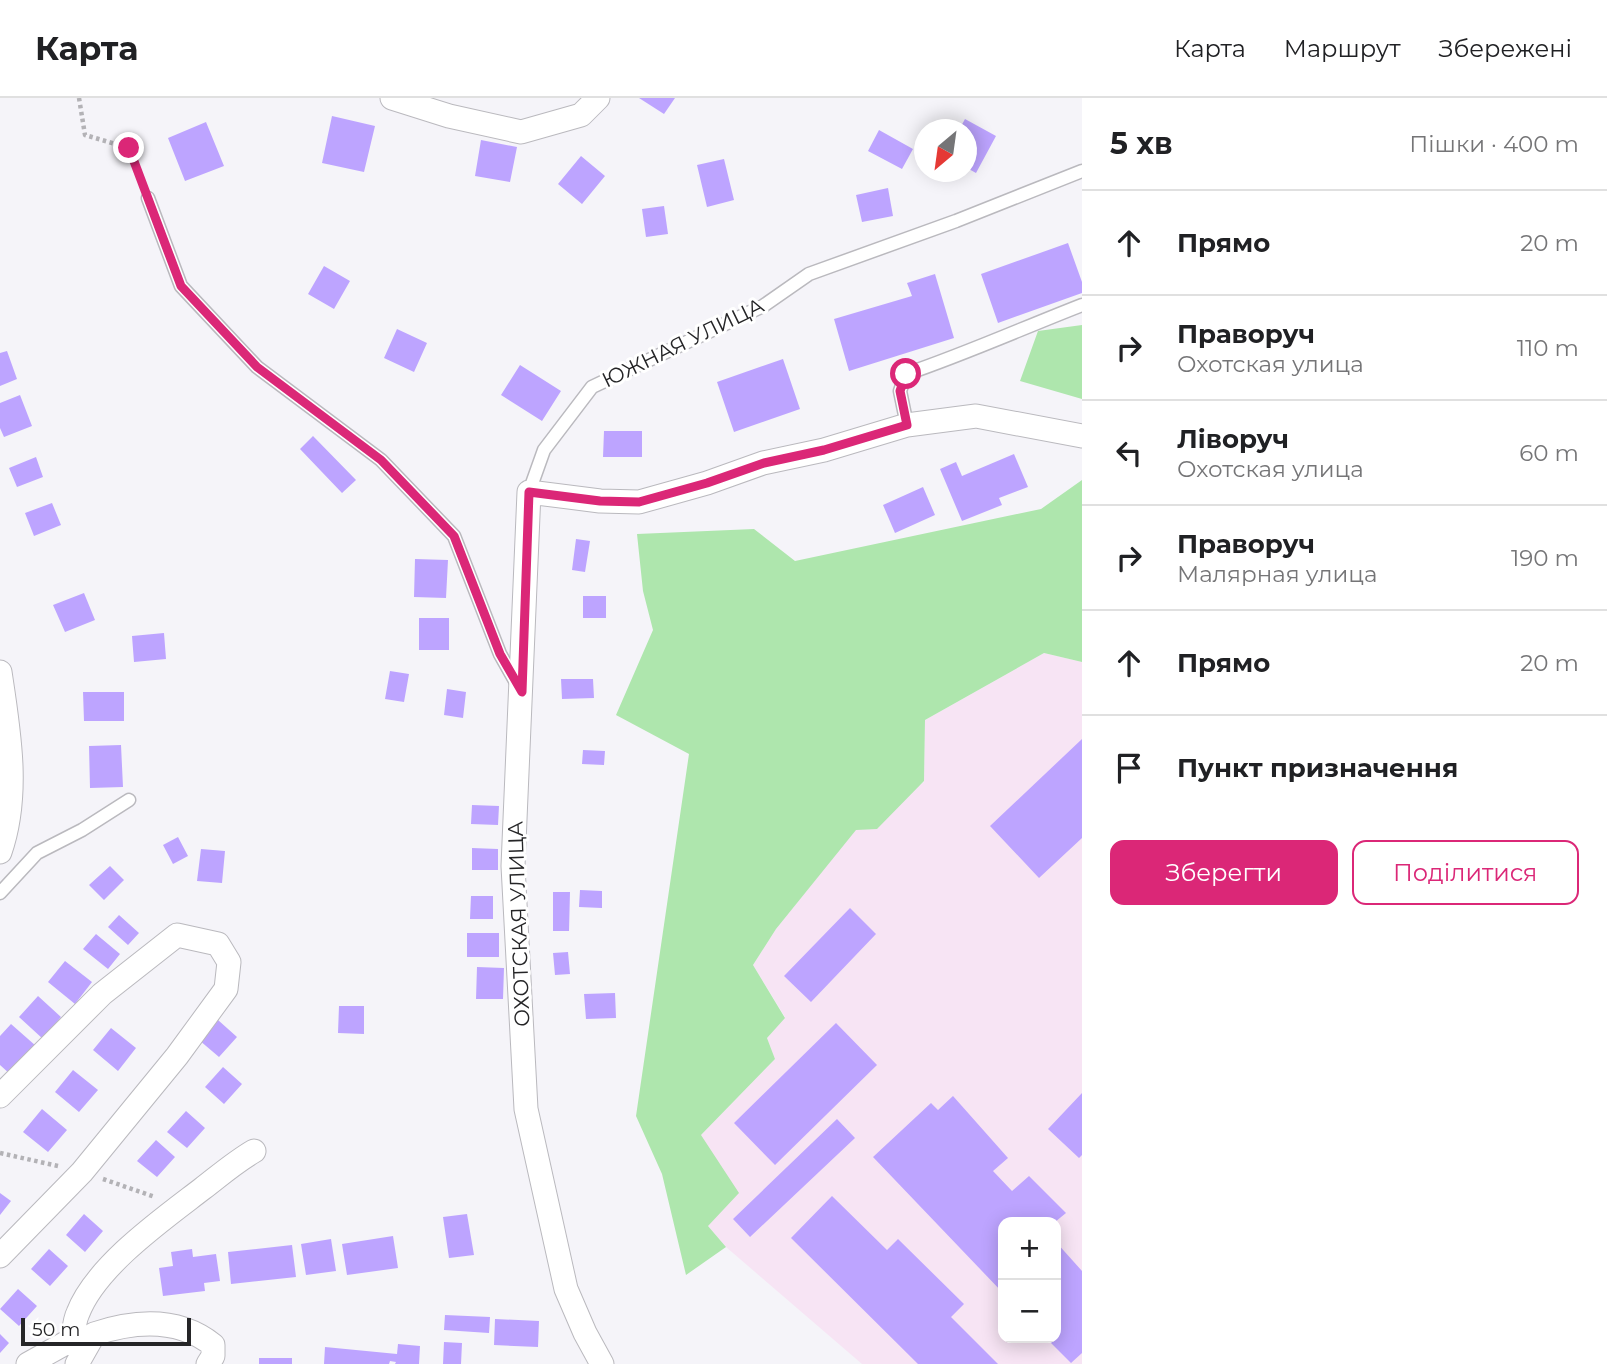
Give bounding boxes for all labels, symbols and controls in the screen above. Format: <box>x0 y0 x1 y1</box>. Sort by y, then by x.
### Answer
text: Карта <box>35 28 138 68</box>
text: Карта <box>1174 34 1246 63</box>
text: Маршрут <box>1284 34 1401 63</box>
text: Збережені <box>1439 34 1572 63</box>
north arrow <box>914 119 977 182</box>
text: 5 хв <box>1110 125 1173 162</box>
text: Пішки · 400 m <box>1409 130 1579 158</box>
route end <box>113 132 144 163</box>
icon: ahead <box>1110 224 1148 262</box>
text: Прямо <box>1177 227 1270 259</box>
text: 20 m <box>1520 229 1579 257</box>
street label: ЮЖНАЯ УЛИЦА <box>598 292 768 393</box>
text: Праворуч <box>1177 318 1315 350</box>
icon: right <box>1110 329 1148 367</box>
text: 110 m <box>1517 334 1579 362</box>
text: Охотская улица <box>1177 350 1364 378</box>
route start <box>890 358 921 389</box>
text: Ліворуч <box>1177 423 1289 455</box>
icon: left <box>1110 434 1148 472</box>
text: 60 m <box>1519 439 1579 467</box>
text: Охотская улица <box>1177 455 1364 483</box>
text: Праворуч <box>1177 528 1315 560</box>
icon: right <box>1110 539 1148 577</box>
text: 190 m <box>1511 544 1579 572</box>
text: Малярная улица <box>1177 560 1378 588</box>
icon: ahead <box>1110 644 1148 682</box>
text: Прямо <box>1177 647 1270 679</box>
text: 20 m <box>1520 649 1579 677</box>
icon: arrive <box>1110 749 1148 787</box>
text: Пункт призначення <box>1177 752 1458 784</box>
street label: ОХОТСКАЯ УЛИЦА <box>502 820 535 1027</box>
button: Зберегти <box>1110 840 1338 905</box>
button: Поділитися <box>1352 840 1579 905</box>
map controls <box>998 1217 1061 1343</box>
button: + <box>998 1217 1061 1280</box>
button: − <box>998 1280 1061 1343</box>
scale bar <box>21 1315 191 1347</box>
text: 50 m <box>32 1318 80 1341</box>

